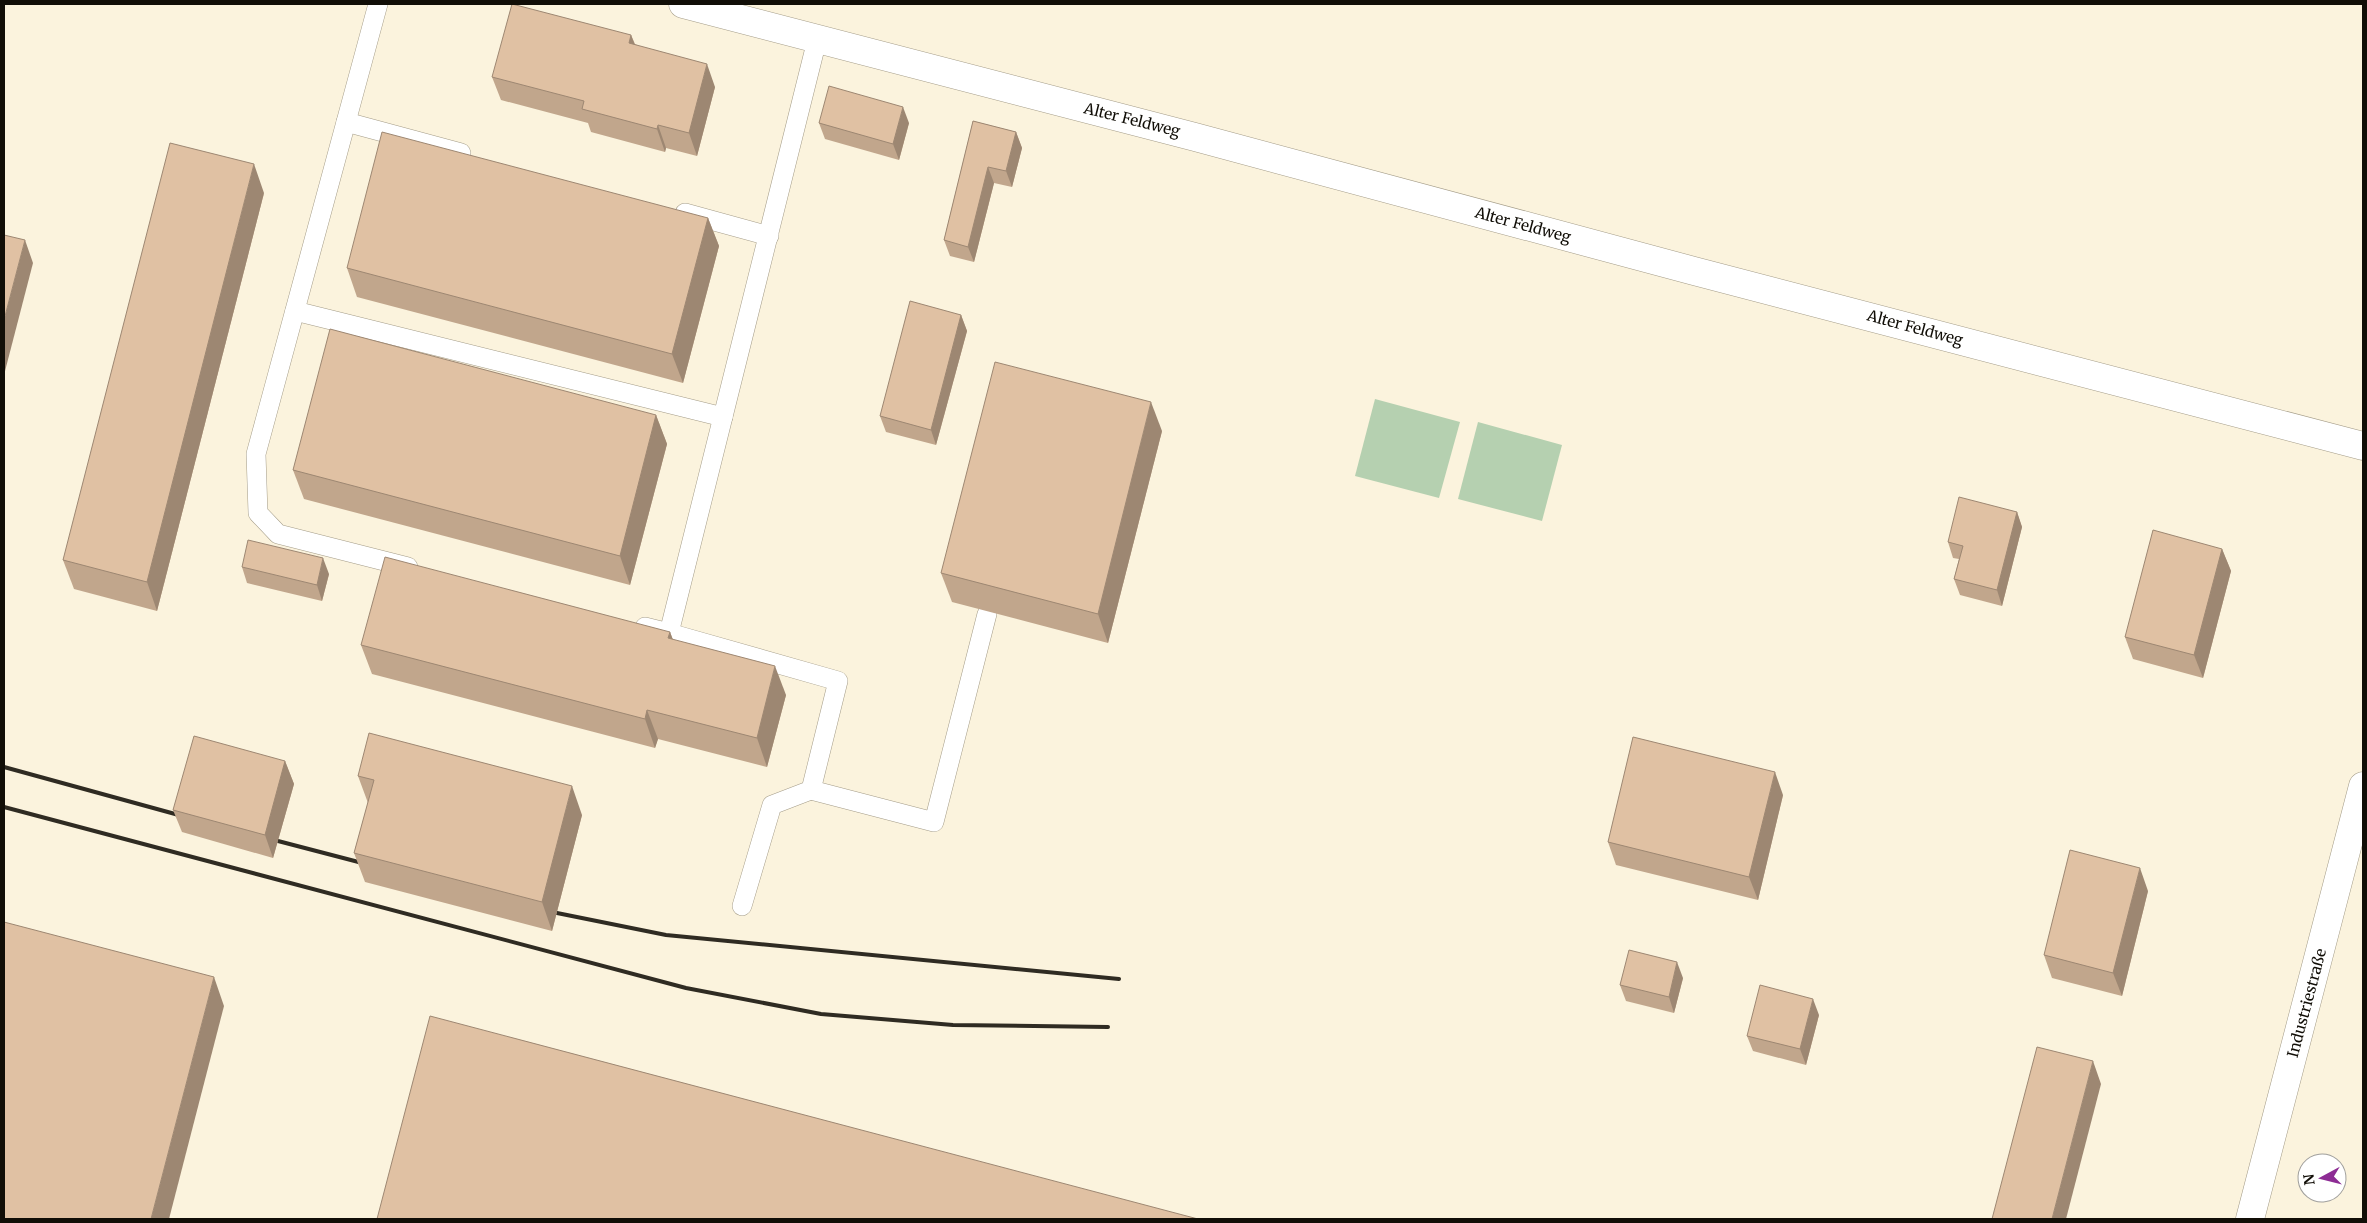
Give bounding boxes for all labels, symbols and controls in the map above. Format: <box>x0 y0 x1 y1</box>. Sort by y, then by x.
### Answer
street label: Alter Feldweg <box>1081 98 1182 141</box>
street label: Alter Feldweg <box>1472 202 1573 246</box>
street label: Alter Feldweg <box>1864 305 1965 349</box>
street label: Industriestraße <box>2283 946 2330 1060</box>
north arrow <box>2297 1153 2347 1203</box>
text: N <box>2299 1173 2319 1186</box>

